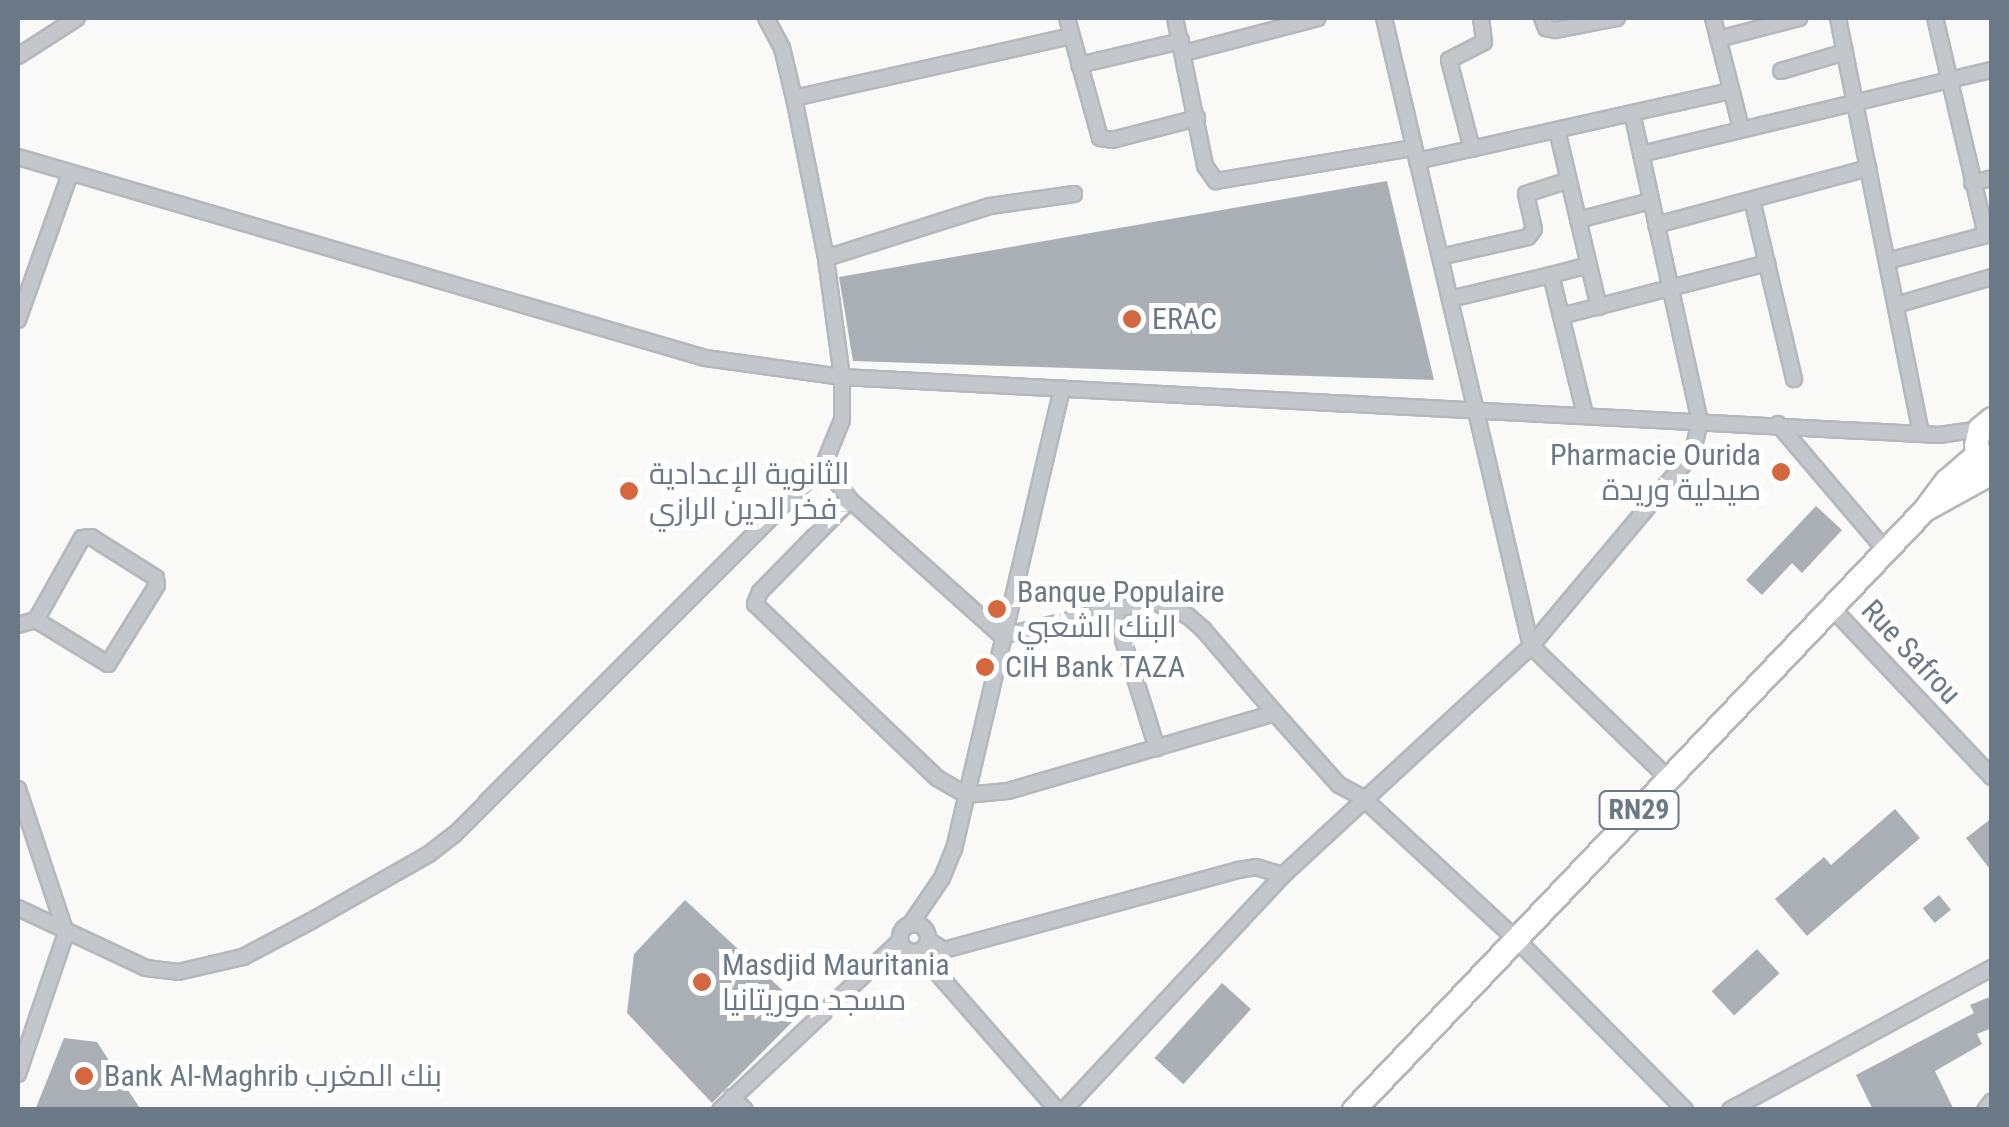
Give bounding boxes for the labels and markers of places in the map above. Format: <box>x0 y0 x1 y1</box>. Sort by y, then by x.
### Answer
place label: ERAC <box>1152 301 1217 337</box>
marker: ERAC <box>1121 308 1143 330</box>
place label: Pharmacie Ourida صيدلية وريدة <box>1550 437 1761 508</box>
place label: الثانوية الإعدادية فخر الدين الرازي <box>649 456 850 526</box>
marker: Pharmacie Ourida صيدلية وريدة <box>1770 461 1792 483</box>
marker: الثانوية الإعدادية فخر الدين الرازي <box>618 480 640 502</box>
place label: Banque Populaire البنك الشعبي <box>1017 574 1225 644</box>
marker: Banque Populaire البنك الشعبي <box>986 598 1008 620</box>
place label: CIH Bank TAZA <box>1005 649 1186 685</box>
marker: CIH Bank TAZA <box>974 656 996 678</box>
place label: Masdjid Mauritania مسجد موريتانيا <box>722 947 950 1018</box>
marker: Masdjid Mauritania مسجد موريتانيا <box>691 971 713 993</box>
place label: Bank Al-Maghrib بنك المغرب <box>104 1058 442 1094</box>
marker: Bank Al-Maghrib بنك المغرب <box>73 1065 95 1087</box>

